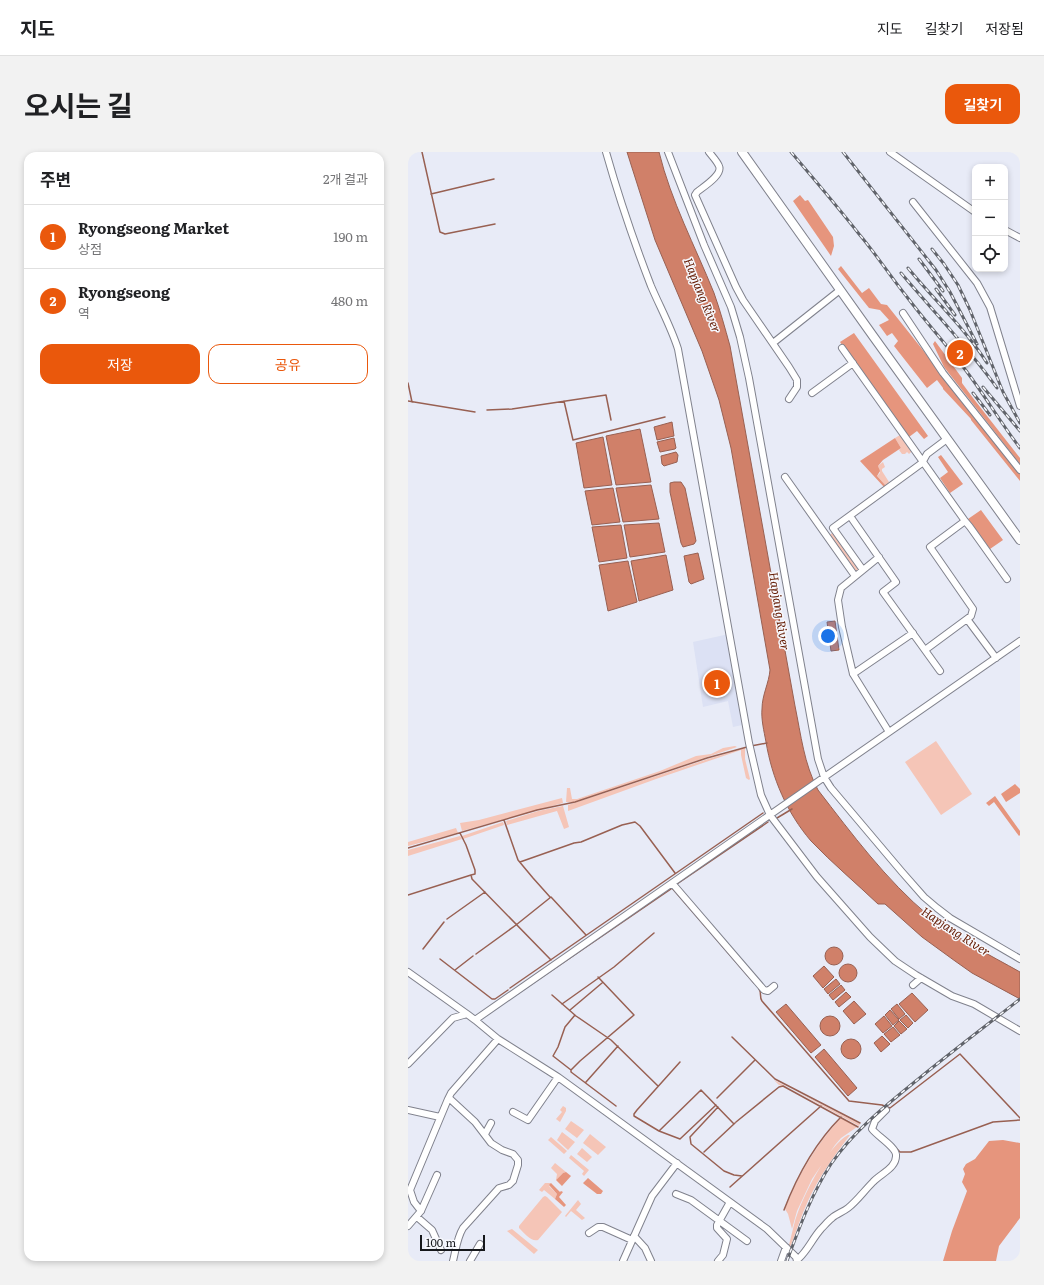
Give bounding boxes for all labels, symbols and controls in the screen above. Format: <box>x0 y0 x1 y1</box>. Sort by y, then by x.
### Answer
text: 지도 <box>20 14 55 42</box>
text: 지도 <box>877 18 903 38</box>
text: 길찾기 <box>925 18 963 38</box>
text: 저장됨 <box>985 18 1024 38</box>
text: 오시는 길 <box>24 83 133 125</box>
button: 길찾기 <box>945 84 1020 124</box>
map controls <box>972 164 1008 272</box>
button: + <box>972 164 1008 200</box>
text: 주변 <box>40 166 71 191</box>
text: 2개 결과 <box>323 169 368 188</box>
button: − <box>972 200 1008 236</box>
text: Ryongseong Market <box>78 216 229 239</box>
text: 1 <box>50 227 56 246</box>
text: 190 m <box>333 227 368 246</box>
button: locate <box>972 236 1008 272</box>
text: 상점 <box>78 239 102 258</box>
water label: Hapjang River <box>680 255 726 335</box>
text: Ryongseong <box>78 280 170 303</box>
text: 2 <box>50 291 56 310</box>
text: 480 m <box>331 291 368 310</box>
text: 역 <box>78 303 90 322</box>
pin: 2 <box>947 338 973 368</box>
button: 저장 <box>40 344 200 384</box>
button: 공유 <box>208 344 368 384</box>
water label: Hapjang River <box>765 571 795 652</box>
your location <box>818 626 838 646</box>
pin: 1 <box>704 668 730 698</box>
water label: Hapjang River <box>918 902 994 960</box>
scale bar <box>420 1233 485 1252</box>
text: 100 m <box>426 1234 456 1250</box>

